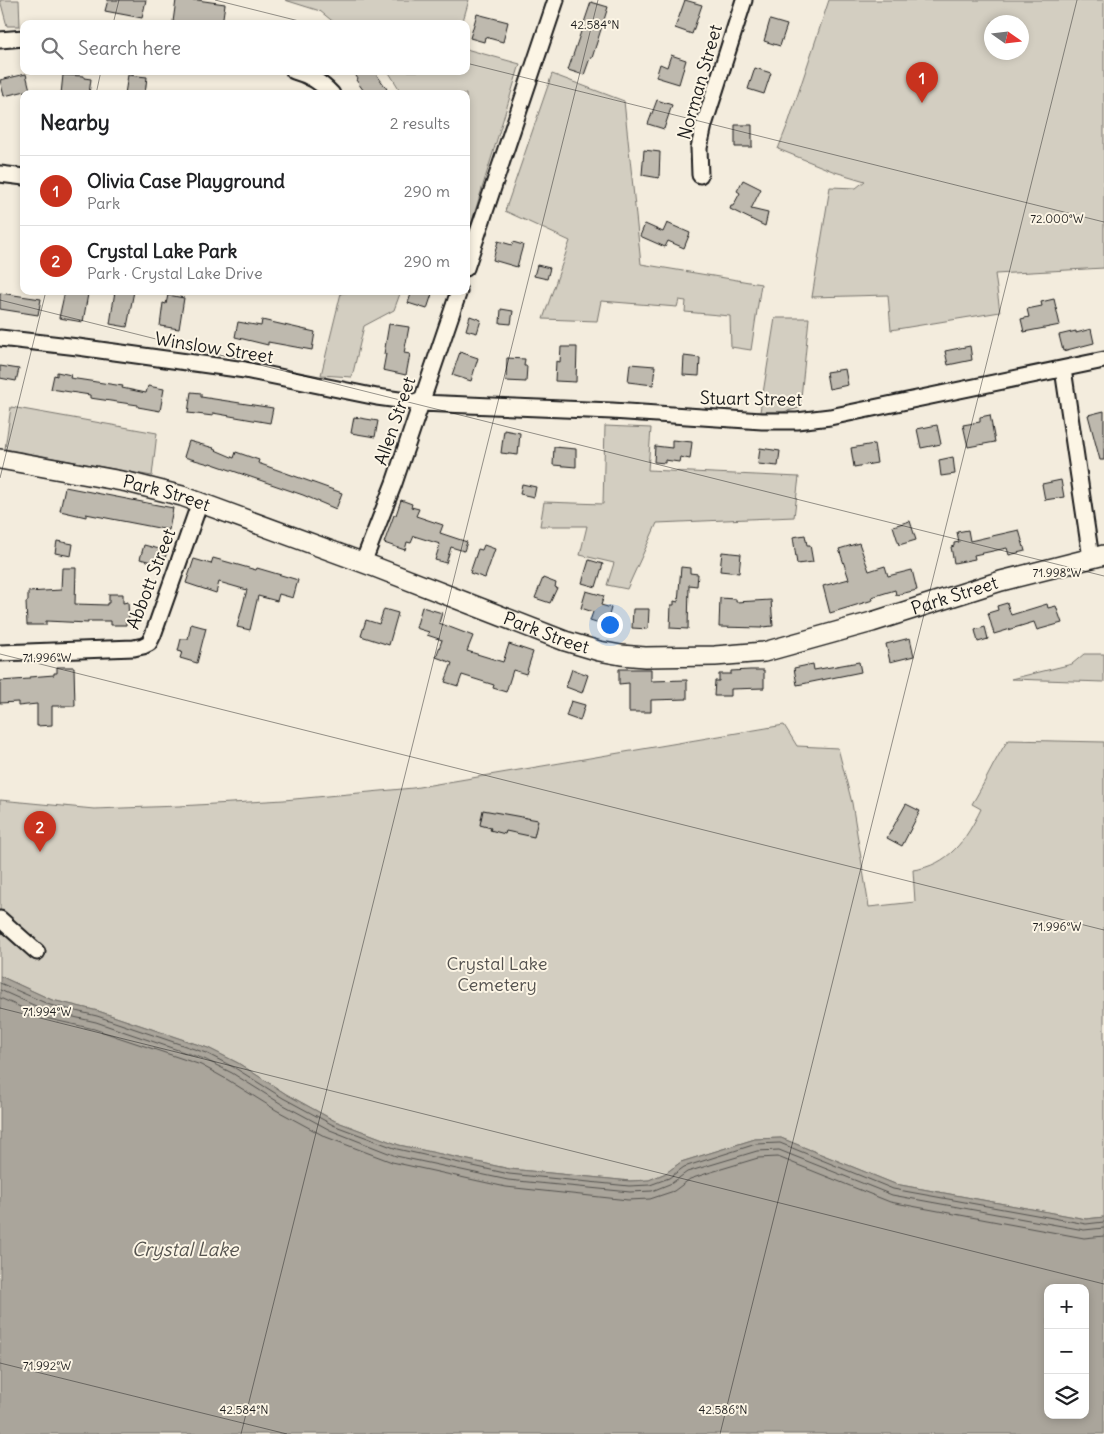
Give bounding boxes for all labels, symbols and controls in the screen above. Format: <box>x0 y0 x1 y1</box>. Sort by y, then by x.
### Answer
north arrow <box>984 15 1029 60</box>
text: 42.584°N <box>570 17 620 32</box>
search box <box>20 20 470 75</box>
street label: Norman Street <box>672 22 727 142</box>
icon: search <box>38 34 66 62</box>
text: Search here <box>78 36 181 60</box>
pin: 1 <box>906 62 938 103</box>
text: Nearby <box>40 109 110 136</box>
text: 2 results <box>390 113 450 133</box>
text: Olivia Case Playground <box>87 169 285 193</box>
text: 1 <box>53 181 59 201</box>
text: 290 m <box>404 181 450 201</box>
text: Park <box>87 193 120 213</box>
text: 72.000°W <box>1030 211 1084 226</box>
text: Crystal Lake Park <box>87 239 237 263</box>
text: 2 <box>52 251 60 271</box>
text: 290 m <box>404 251 450 271</box>
text: Park · Crystal Lake Drive <box>87 263 263 283</box>
street label: Winslow Street <box>153 327 275 368</box>
street label: Allen Street <box>369 374 420 468</box>
street label: Stuart Street <box>700 386 802 411</box>
street label: Park Street <box>121 469 213 516</box>
street label: Abbott Street <box>121 525 180 632</box>
text: 71.998°W <box>1033 565 1081 580</box>
street label: Park Street <box>908 571 1000 620</box>
street label: Park Street <box>500 606 592 658</box>
your location <box>597 612 623 638</box>
text: 71.996°W <box>23 650 71 665</box>
pin: 2 <box>24 811 56 852</box>
text: 71.996°W <box>1033 919 1081 934</box>
park label: Crystal Lake Cemetery <box>447 952 547 996</box>
text: 71.994°W <box>23 1004 71 1019</box>
water label: Crystal Lake <box>132 1237 240 1261</box>
map controls <box>1044 1284 1089 1419</box>
button: + <box>1044 1284 1089 1329</box>
button: − <box>1044 1329 1089 1374</box>
text: 71.992°W <box>23 1358 71 1373</box>
button: layers <box>1044 1374 1089 1419</box>
text: 42.584°N <box>219 1402 269 1417</box>
text: 42.586°N <box>698 1402 748 1417</box>

